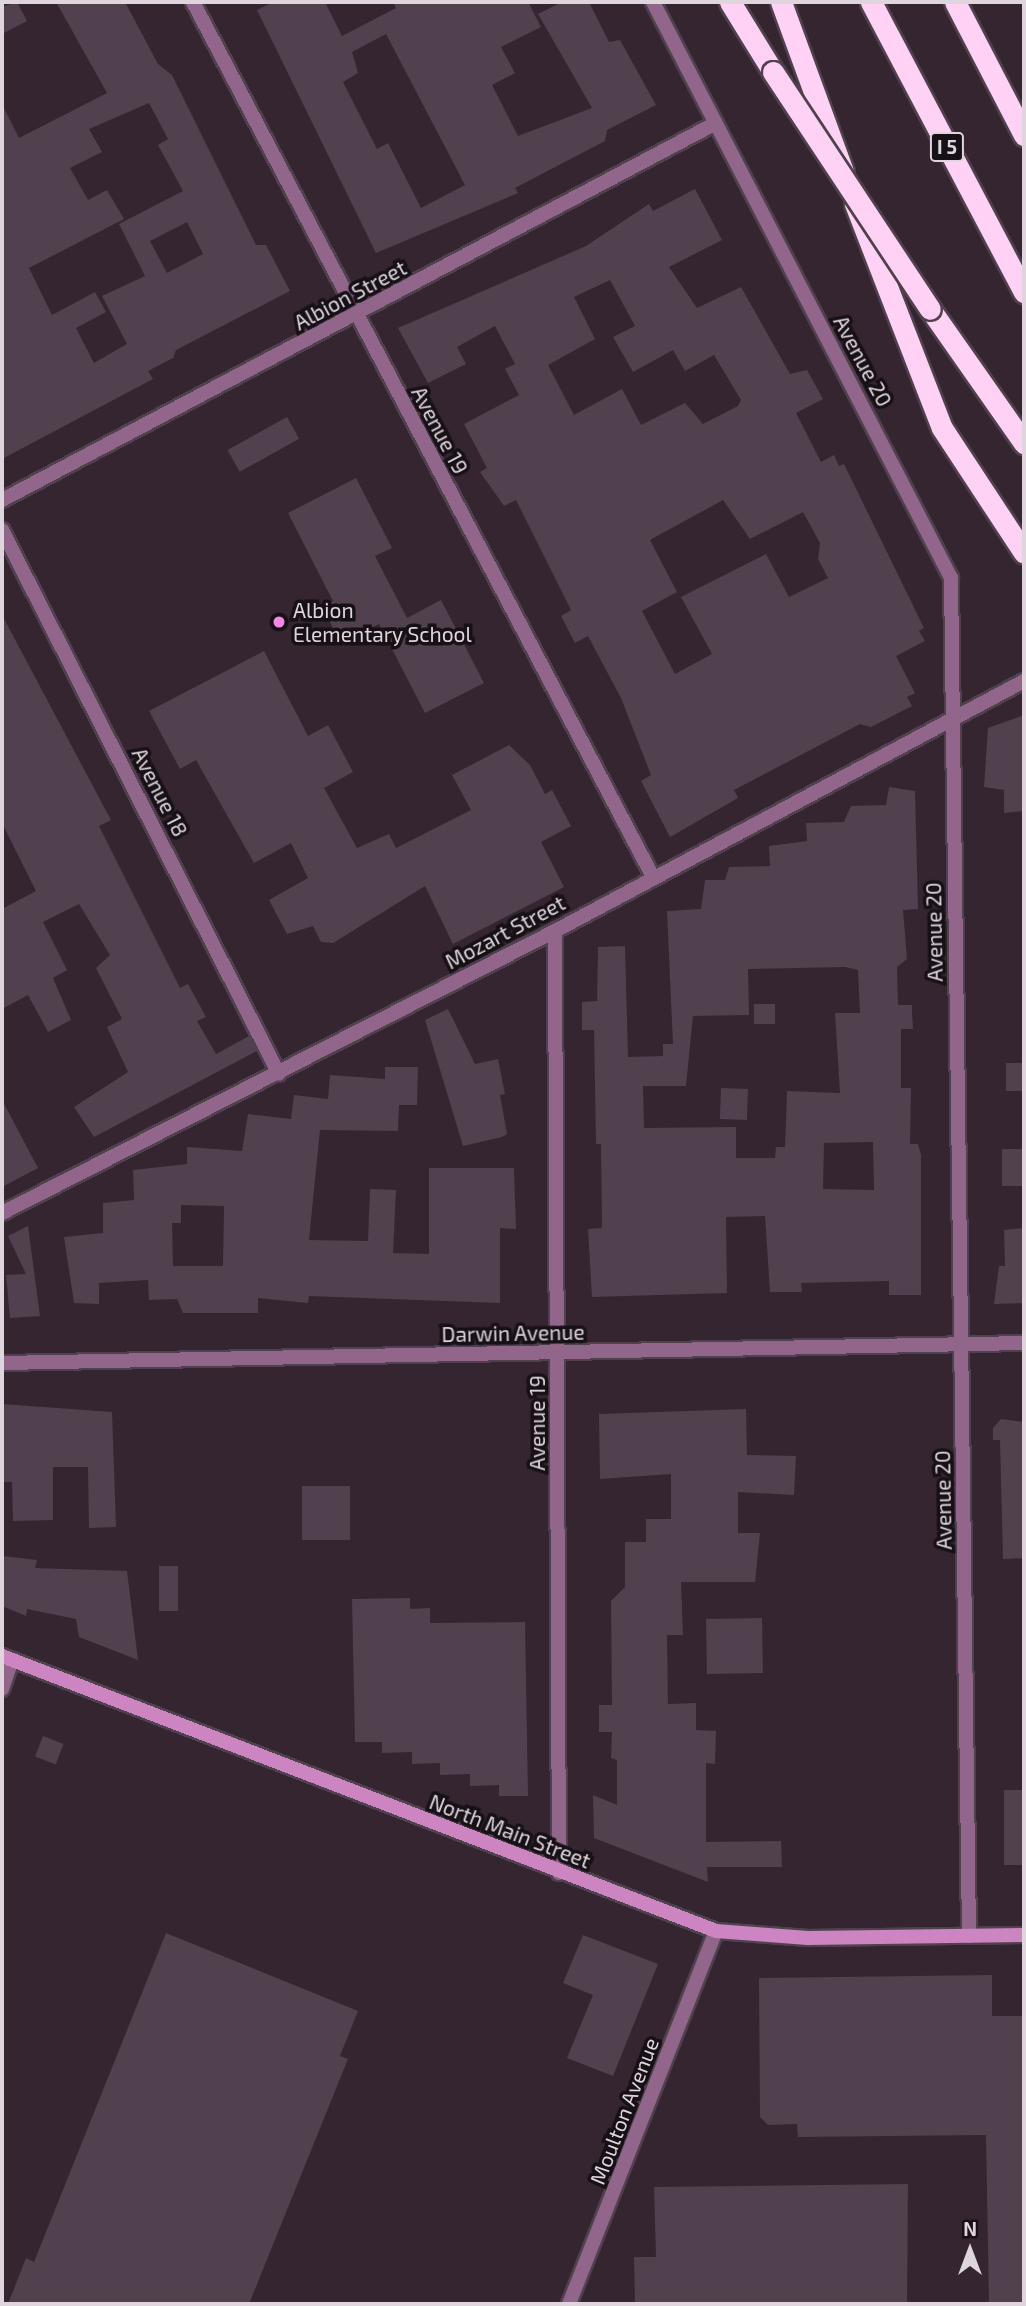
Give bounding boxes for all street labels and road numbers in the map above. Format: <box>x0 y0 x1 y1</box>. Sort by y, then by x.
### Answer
road number: I 5 <box>930 132 964 162</box>
street label: Albion Street <box>289 255 411 335</box>
street label: Avenue 20 <box>829 311 897 411</box>
street label: Avenue 19 <box>406 382 474 478</box>
street label: Avenue 18 <box>127 743 193 841</box>
street label: Avenue 20 <box>921 882 947 982</box>
street label: Mozart Street <box>441 890 569 974</box>
street label: Darwin Avenue <box>441 1319 585 1347</box>
street label: Avenue 19 <box>524 1375 550 1471</box>
street label: Avenue 20 <box>930 1450 956 1550</box>
street label: North Main Street <box>426 1789 594 1873</box>
street label: Moulton Avenue <box>584 2034 664 2188</box>

